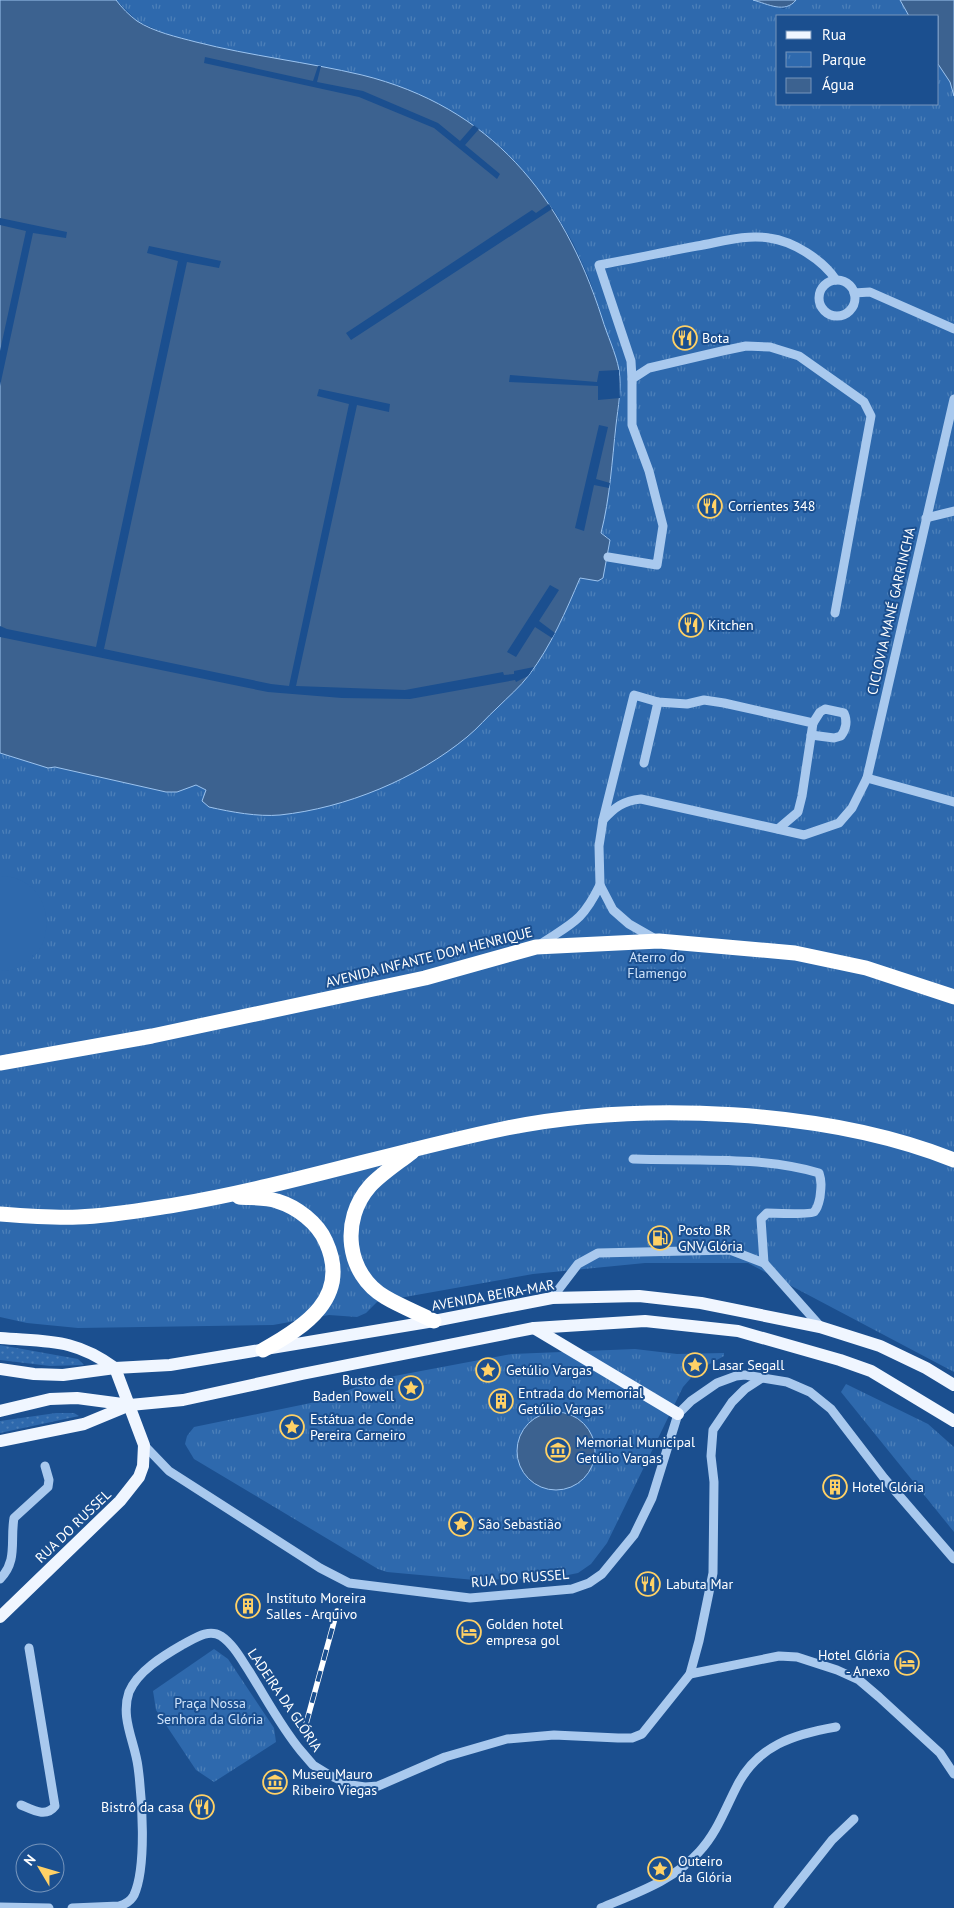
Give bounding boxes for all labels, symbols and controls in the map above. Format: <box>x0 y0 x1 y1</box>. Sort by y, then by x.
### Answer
legend <box>776 15 939 105</box>
text: Rua <box>822 25 846 44</box>
text: Parque <box>822 50 866 69</box>
text: Água <box>822 75 854 94</box>
restaurant icon: Bota <box>672 325 698 351</box>
place label: Bota <box>702 329 729 347</box>
restaurant icon: Corrientes 348 <box>697 493 723 519</box>
place label: Corrientes 348 <box>728 497 815 515</box>
street label: CICLOVIA MANÉ GARRINCHA <box>863 525 919 697</box>
restaurant icon: Kitchen <box>678 612 704 638</box>
place label: Kitchen <box>708 616 754 634</box>
street label: AVENIDA INFANTE DOM HENRIQUE <box>324 923 534 991</box>
park label: Aterro do Flamengo <box>627 948 687 982</box>
place label: Posto BR GNV Glória <box>678 1221 743 1255</box>
fuel station icon: Posto BR GNV Glória <box>647 1225 673 1251</box>
street label: AVENIDA BEIRA-MAR <box>430 1275 556 1315</box>
place icon: Lasar Segall <box>682 1352 708 1378</box>
place label: Lasar Segall <box>712 1356 784 1374</box>
place icon: Getúlio Vargas <box>475 1357 501 1383</box>
place label: Getúlio Vargas <box>506 1361 592 1379</box>
place label: Busto de Baden Powell <box>313 1371 394 1405</box>
place icon: Busto de Baden Powell <box>398 1375 424 1401</box>
place label: Entrada do Memorial Getúlio Vargas <box>518 1384 643 1418</box>
building icon: Entrada do Memorial Getúlio Vargas <box>488 1388 514 1414</box>
place label: Estátua de Conde Pereira Carneiro <box>310 1410 414 1444</box>
place icon: Estátua de Conde Pereira Carneiro <box>279 1414 305 1440</box>
place label: Memorial Municipal Getúlio Vargas <box>576 1433 695 1467</box>
museum icon: Memorial Municipal Getúlio Vargas <box>545 1437 571 1463</box>
building icon: Hotel Glória <box>822 1474 848 1500</box>
place label: Hotel Glória <box>852 1478 924 1496</box>
street label: RUA DO RUSSEL <box>31 1485 115 1567</box>
place icon: São Sebastião <box>448 1511 474 1537</box>
place label: São Sebastião <box>478 1515 562 1533</box>
street label: RUA DO RUSSEL <box>470 1565 570 1591</box>
restaurant icon: Labuta Mar <box>635 1571 661 1597</box>
place label: Labuta Mar <box>666 1575 733 1593</box>
place label: Instituto Moreira Salles - Arquivo <box>266 1589 366 1623</box>
building icon: Instituto Moreira Salles - Arquivo <box>235 1593 261 1619</box>
place label: Golden hotel empresa gol <box>486 1615 563 1649</box>
hotel icon: Golden hotel empresa gol <box>456 1619 482 1645</box>
street label: LADEIRA DA GLÓRIA <box>244 1645 327 1756</box>
place label: Hotel Glória - Anexo <box>818 1646 890 1680</box>
hotel icon: Hotel Glória - Anexo <box>894 1650 920 1676</box>
park label: Praça Nossa Senhora da Glória <box>157 1694 263 1728</box>
place label: Museu Mauro Ribeiro Viegas <box>292 1765 377 1799</box>
museum icon: Museu Mauro Ribeiro Viegas <box>262 1769 288 1795</box>
restaurant icon: Bistrô da casa <box>189 1794 215 1820</box>
place label: Bistrô da casa <box>101 1798 184 1816</box>
north arrow <box>15 1843 65 1893</box>
text: N <box>20 1851 40 1869</box>
place label: Outeiro da Glória <box>678 1852 732 1886</box>
place icon: Outeiro da Glória <box>647 1856 673 1882</box>

